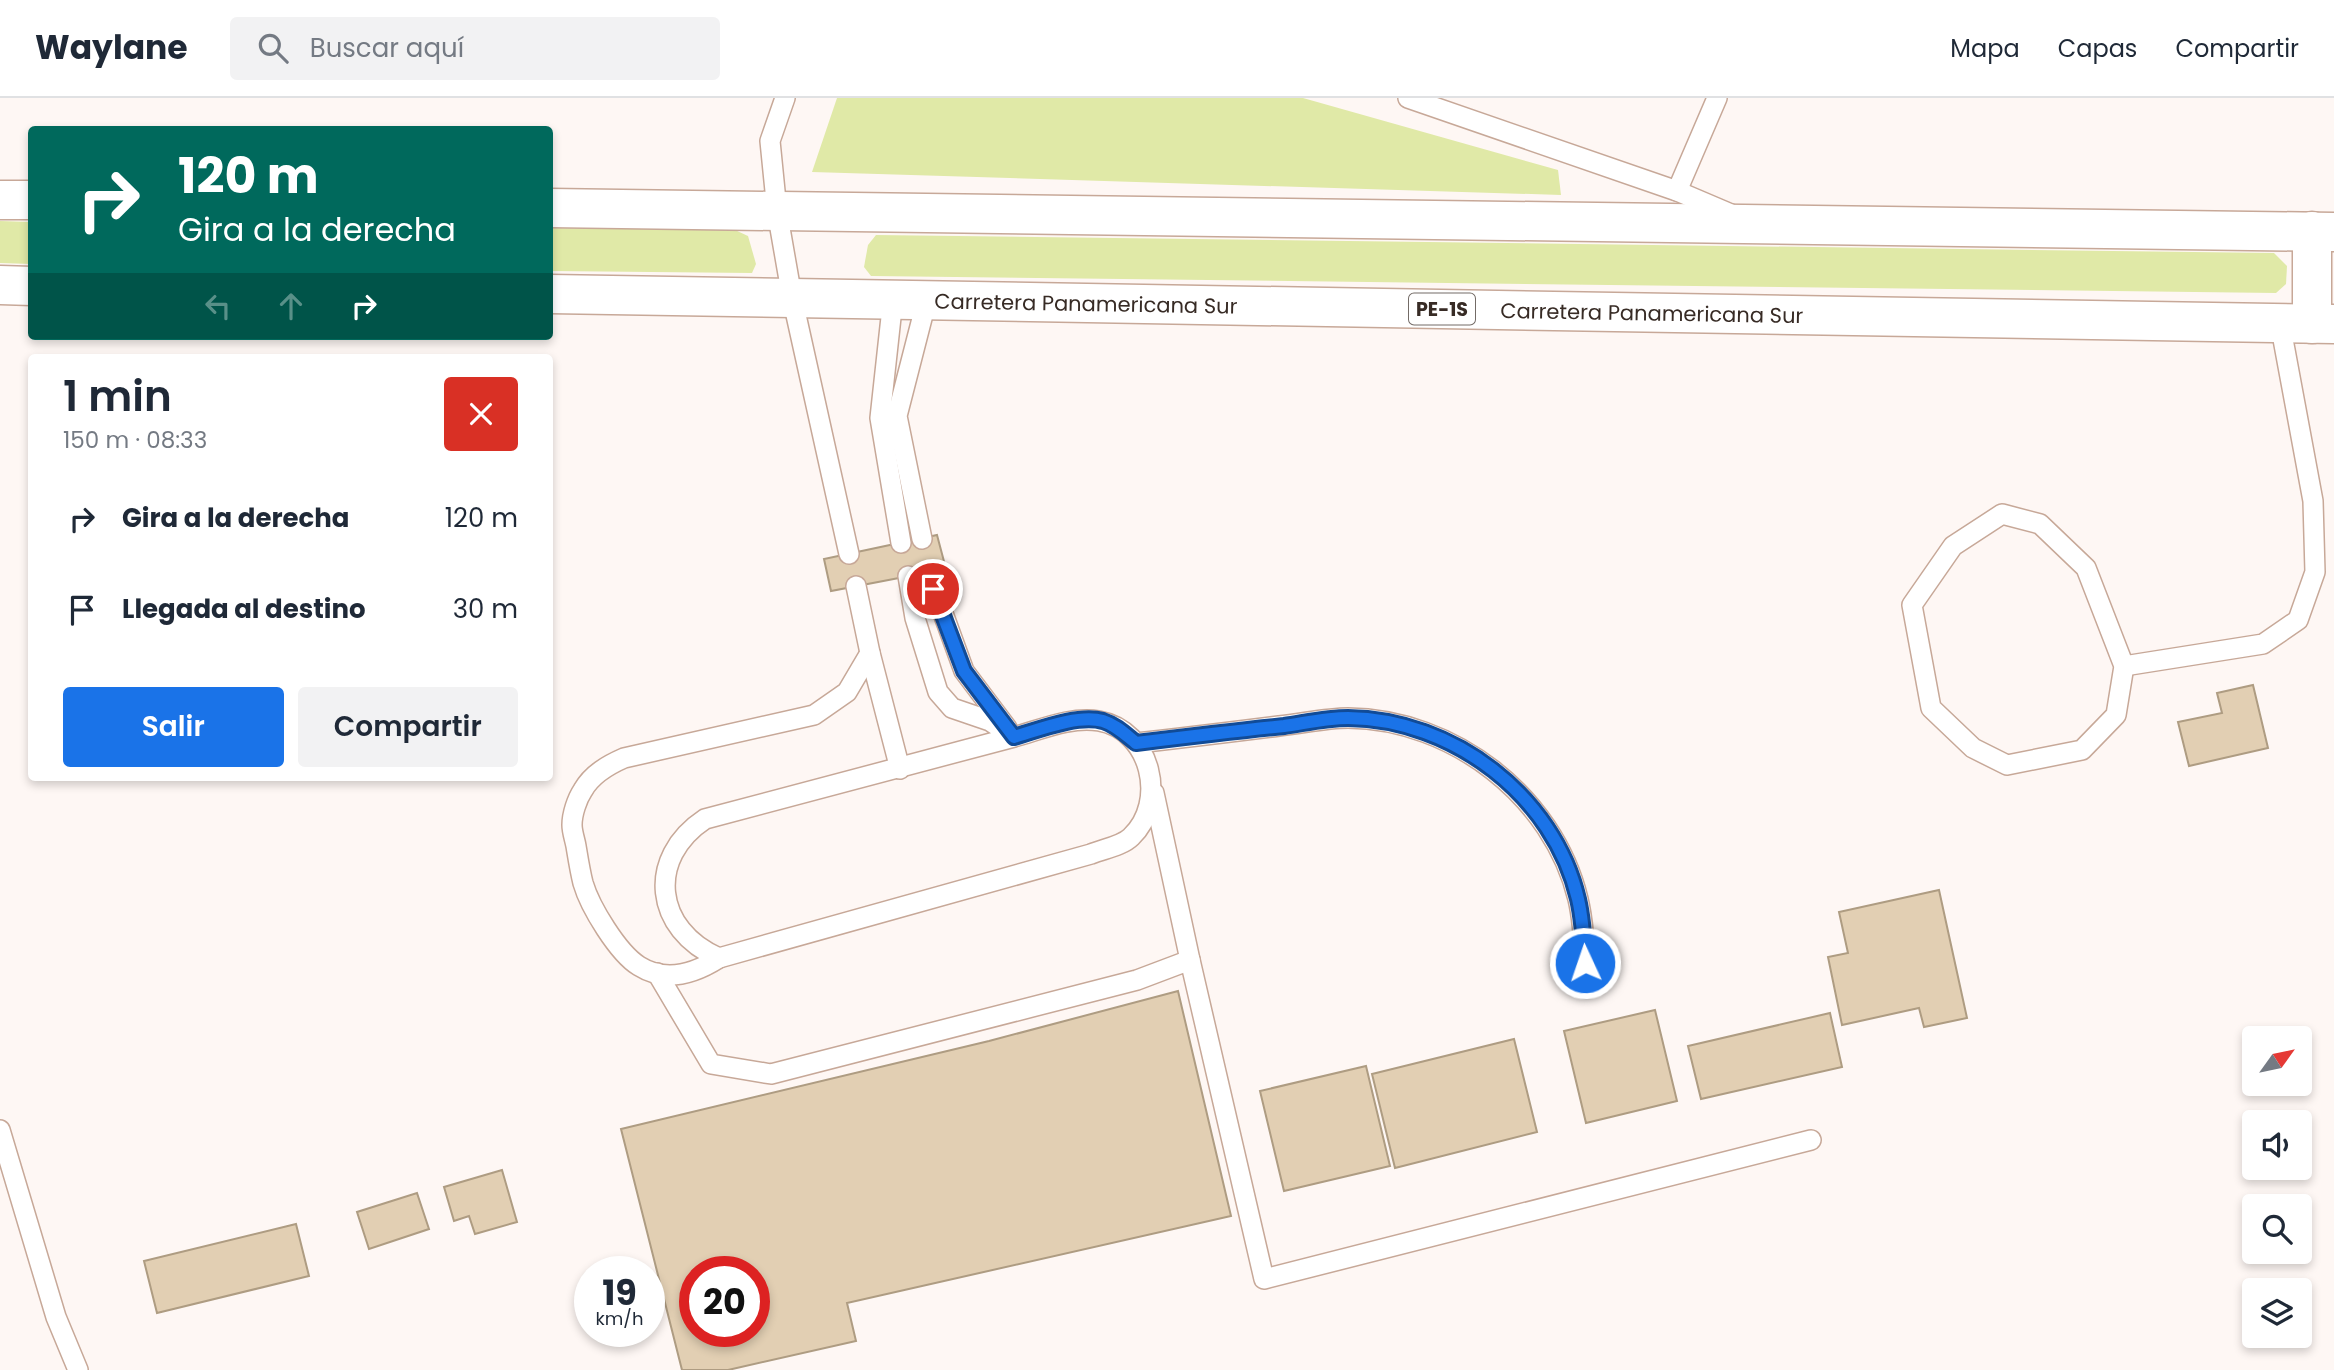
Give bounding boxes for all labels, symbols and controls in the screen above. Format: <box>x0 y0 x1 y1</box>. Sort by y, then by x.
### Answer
search box <box>230 17 720 80</box>
text: Waylane <box>35 24 188 71</box>
icon: search <box>254 29 292 67</box>
text: Buscar aquí <box>310 30 464 66</box>
text: Mapa <box>1950 32 2020 65</box>
text: Capas <box>2058 32 2137 65</box>
text: Compartir <box>2175 32 2299 65</box>
text: 120 m <box>178 142 319 210</box>
icon: right <box>63 154 154 245</box>
text: Gira a la derecha <box>178 207 456 252</box>
street label: Carretera Panamericana Sur <box>934 286 1238 320</box>
icon: left <box>199 287 237 325</box>
icon: ahead <box>272 287 310 325</box>
icon: right <box>345 287 383 325</box>
road number: PE-1S <box>1409 294 1475 324</box>
street label: Carretera Panamericana Sur <box>1500 295 1804 330</box>
text: 1 min <box>63 367 172 426</box>
button: close <box>444 377 518 451</box>
text: 150 m · 08:33 <box>63 424 207 456</box>
icon: right <box>63 500 101 538</box>
text: Gira a la derecha <box>122 500 350 536</box>
text: 120 m <box>445 500 518 536</box>
pin <box>903 559 963 619</box>
icon: arrive <box>914 570 952 608</box>
icon: arrive <box>63 591 101 629</box>
text: Llegada al destino <box>122 591 366 627</box>
text: 30 m <box>453 591 518 627</box>
button: Salir <box>63 687 284 767</box>
button: Compartir <box>298 687 518 767</box>
position arrow <box>1548 926 1622 1000</box>
north arrow <box>2242 1026 2312 1096</box>
map controls <box>2242 1026 2312 1348</box>
button: sound <box>2242 1110 2312 1180</box>
button: search <box>2242 1194 2312 1264</box>
speed limit sign: 20 <box>679 1256 770 1347</box>
text: 19 <box>602 1268 637 1317</box>
button: layers <box>2242 1278 2312 1348</box>
text: km/h <box>596 1306 643 1331</box>

